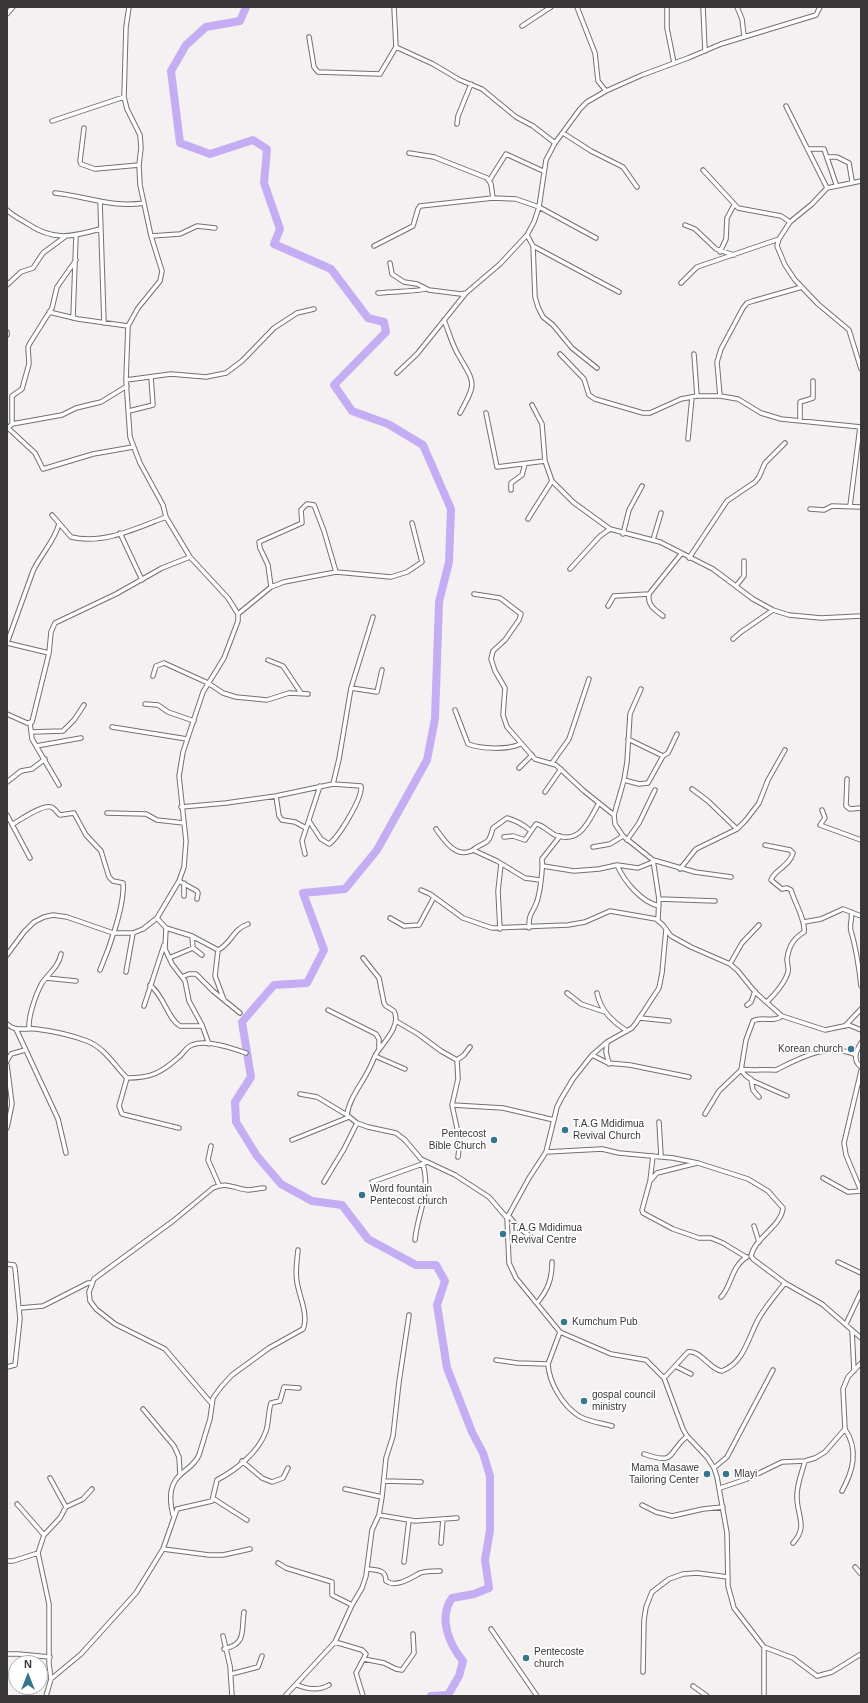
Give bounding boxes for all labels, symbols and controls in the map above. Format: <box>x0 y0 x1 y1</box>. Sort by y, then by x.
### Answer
place label: Korean church <box>778 1043 843 1055</box>
marker: Korean church <box>846 1044 856 1054</box>
place label: T.A.G Mdidimua Revival Church <box>573 1118 644 1142</box>
marker: T.A.G Mdidimua Revival Church <box>560 1125 570 1135</box>
place label: Pentecost Bible Church <box>429 1128 486 1152</box>
marker: Pentecost Bible Church <box>489 1135 499 1145</box>
place label: Word fountain Pentecost church <box>370 1183 447 1206</box>
marker: Word fountain Pentecost church <box>357 1190 367 1200</box>
place label: T.A.G Mdidimua Revival Centre <box>511 1222 582 1246</box>
marker: T.A.G Mdidimua Revival Centre <box>498 1229 508 1239</box>
place label: Kumchum Pub <box>572 1316 638 1328</box>
marker: Kumchum Pub <box>559 1317 569 1327</box>
place label: gospal council ministry <box>592 1389 655 1412</box>
marker: gospal council ministry <box>579 1396 589 1406</box>
place label: Mama Masawe Tailoring Center <box>629 1462 699 1486</box>
place label: Mlayi <box>734 1468 757 1480</box>
marker: Mama Masawe Tailoring Center <box>702 1469 712 1479</box>
marker: Mlayi <box>721 1469 731 1479</box>
place label: Pentecoste church <box>534 1646 584 1670</box>
marker: Pentecoste church <box>521 1653 531 1663</box>
north arrow <box>8 1655 48 1695</box>
text: N <box>24 1658 32 1670</box>

